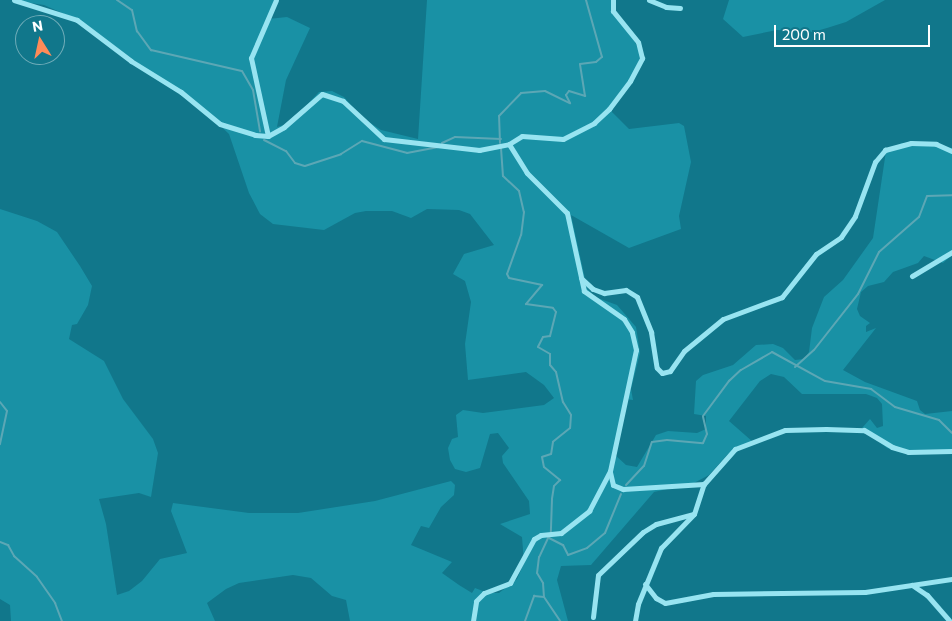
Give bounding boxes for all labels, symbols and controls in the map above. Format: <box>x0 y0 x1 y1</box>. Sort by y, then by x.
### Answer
north arrow <box>15 15 65 65</box>
scale bar <box>777 15 933 47</box>
text: N <box>31 16 44 35</box>
text: 200 m <box>782 25 826 43</box>

